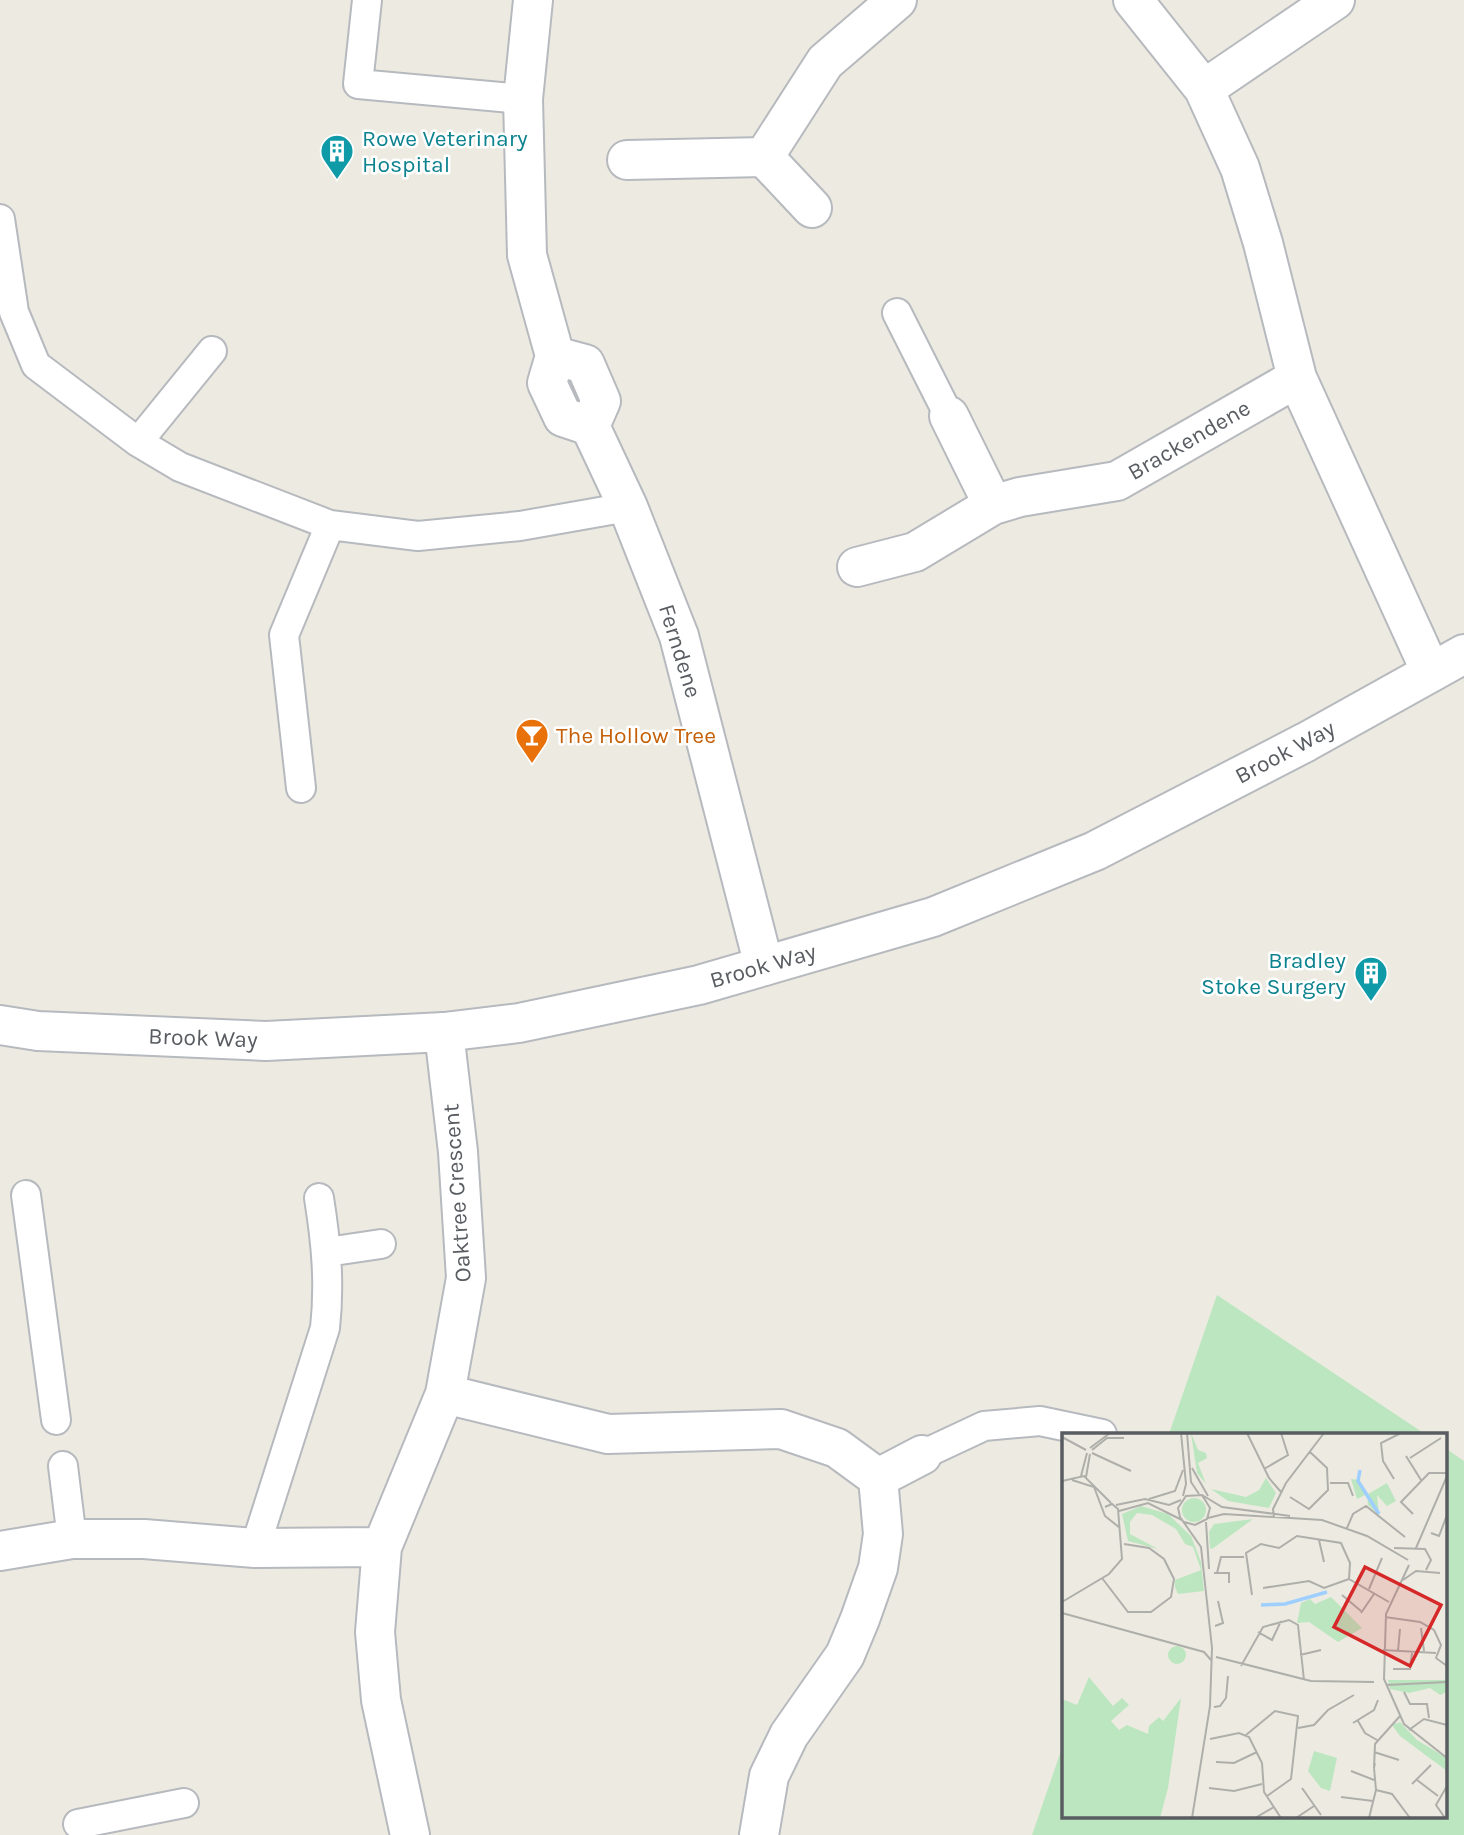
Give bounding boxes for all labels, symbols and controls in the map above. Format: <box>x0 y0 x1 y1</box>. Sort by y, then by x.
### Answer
place label: Rowe Veterinary Hospital <box>362 125 528 178</box>
building icon: Rowe Veterinary Hospital <box>318 132 356 181</box>
street label: Brackendene <box>1123 394 1255 486</box>
street label: Ferndene <box>653 601 707 701</box>
street label: Brook Way <box>1230 714 1340 790</box>
bar icon: The Hollow Tree <box>513 716 551 765</box>
place label: The Hollow Tree <box>556 722 716 749</box>
street label: Brook Way <box>707 938 820 994</box>
place label: Bradley Stoke Surgery <box>1201 947 1346 1000</box>
building icon: Bradley Stoke Surgery <box>1352 954 1390 1003</box>
street label: Brook Way <box>148 1023 258 1053</box>
street label: Oaktree Crescent <box>437 1102 477 1283</box>
inset map <box>1062 1433 1446 1818</box>

